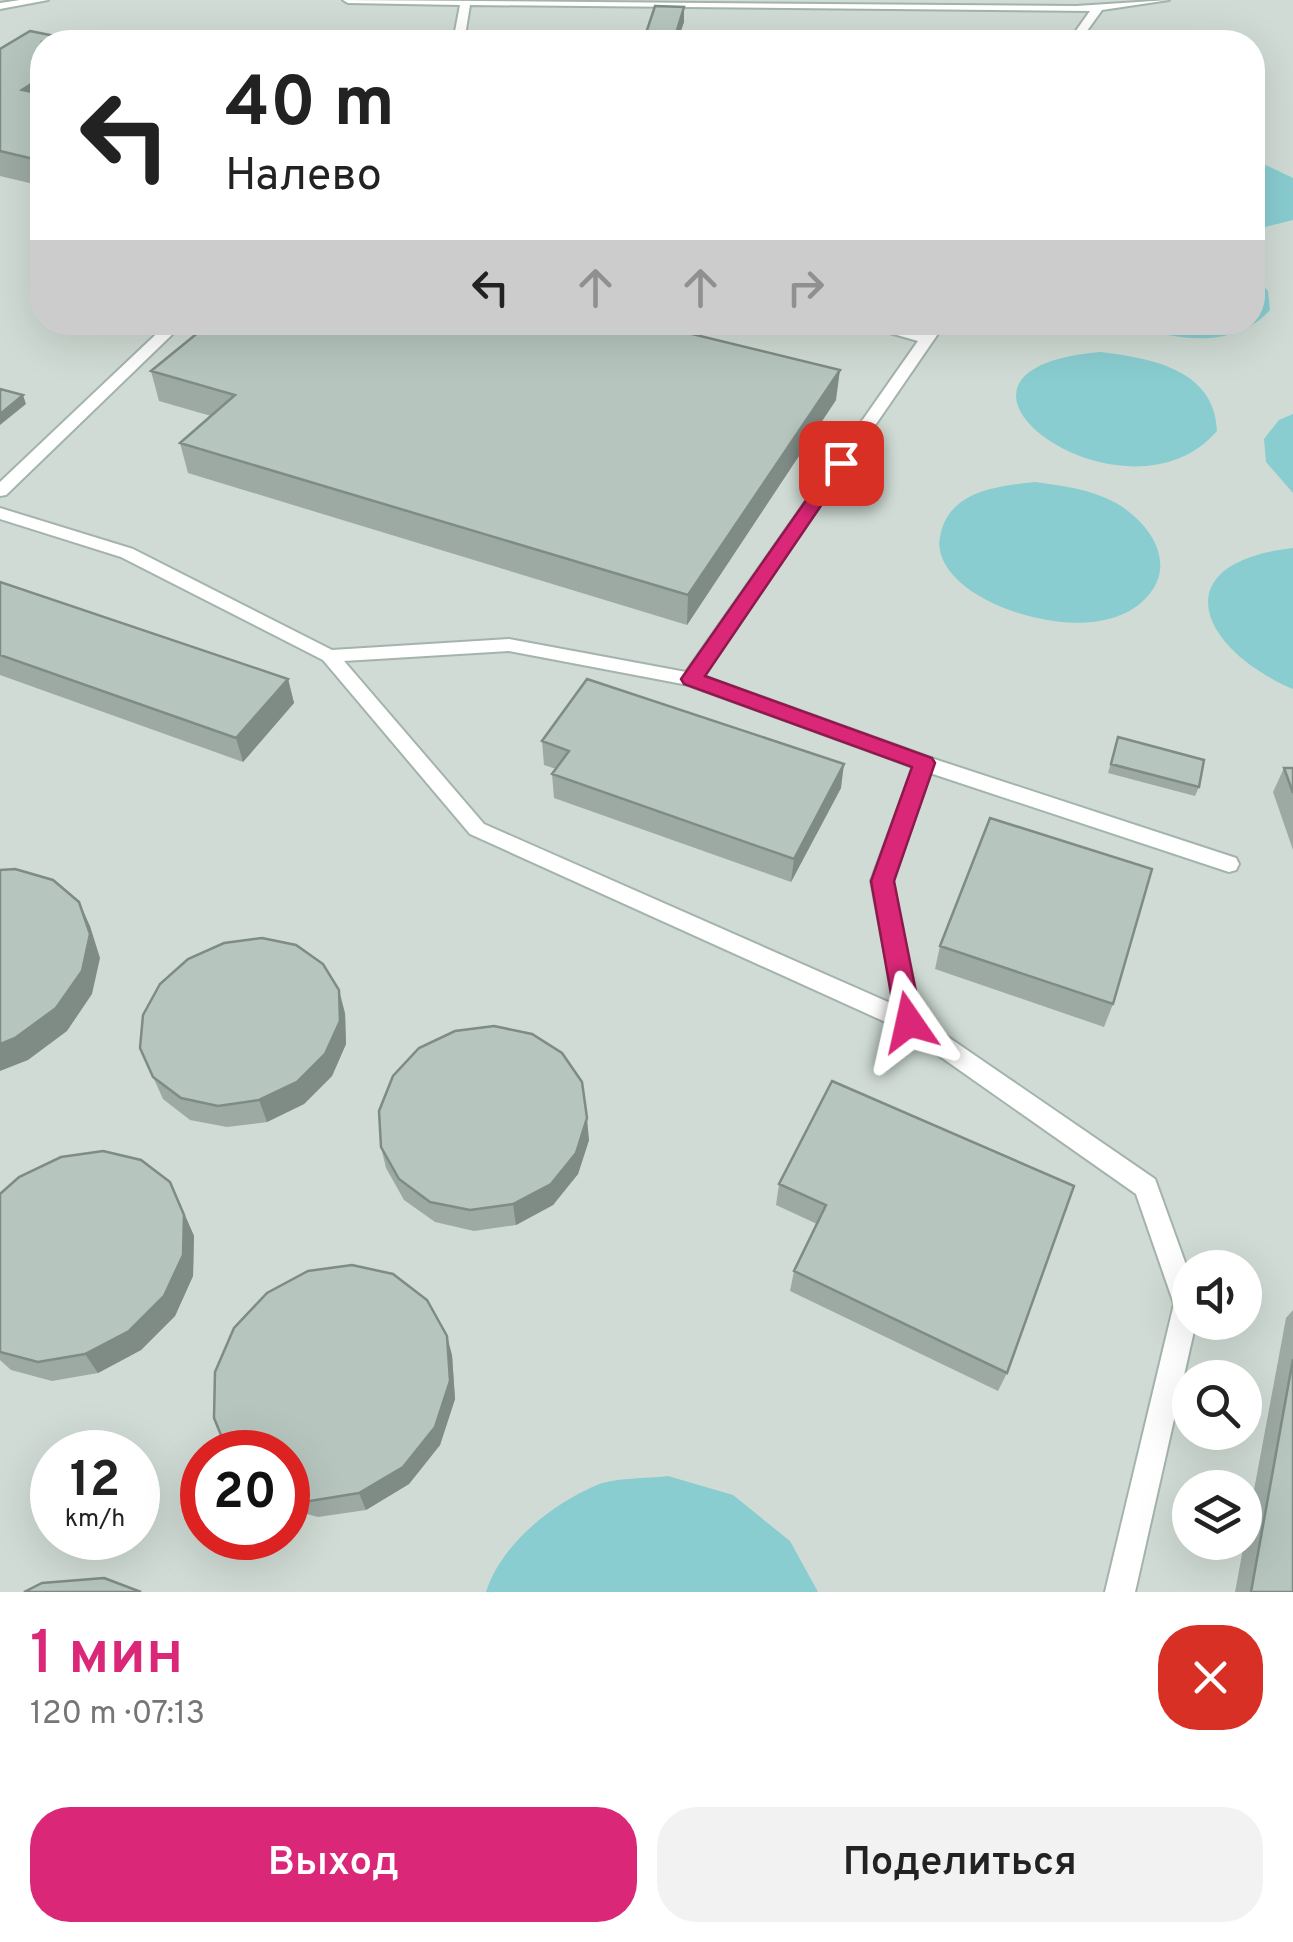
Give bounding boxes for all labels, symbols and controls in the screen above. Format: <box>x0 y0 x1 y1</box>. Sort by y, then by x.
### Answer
text: 40 m <box>225 62 395 151</box>
icon: left <box>60 70 190 200</box>
text: Налево <box>225 149 382 206</box>
icon: left <box>463 260 518 315</box>
icon: ahead <box>568 260 623 315</box>
icon: ahead <box>673 260 728 315</box>
icon: right <box>778 260 833 315</box>
pin <box>799 421 884 506</box>
icon: arrive <box>814 436 869 491</box>
position arrow <box>857 970 961 1074</box>
map controls <box>1172 1250 1262 1560</box>
button: sound <box>1172 1250 1262 1340</box>
button: search <box>1172 1360 1262 1450</box>
speed limit sign: 20 <box>180 1430 310 1560</box>
text: 12 <box>70 1451 120 1514</box>
button: layers <box>1172 1470 1262 1560</box>
text: km/h <box>65 1504 125 1536</box>
text: 1 мин <box>30 1619 183 1695</box>
button: close <box>1158 1625 1263 1730</box>
text: 120 m · 07:13 <box>30 1695 205 1735</box>
button: Выход <box>30 1807 637 1922</box>
button: Поделиться <box>657 1807 1263 1922</box>

